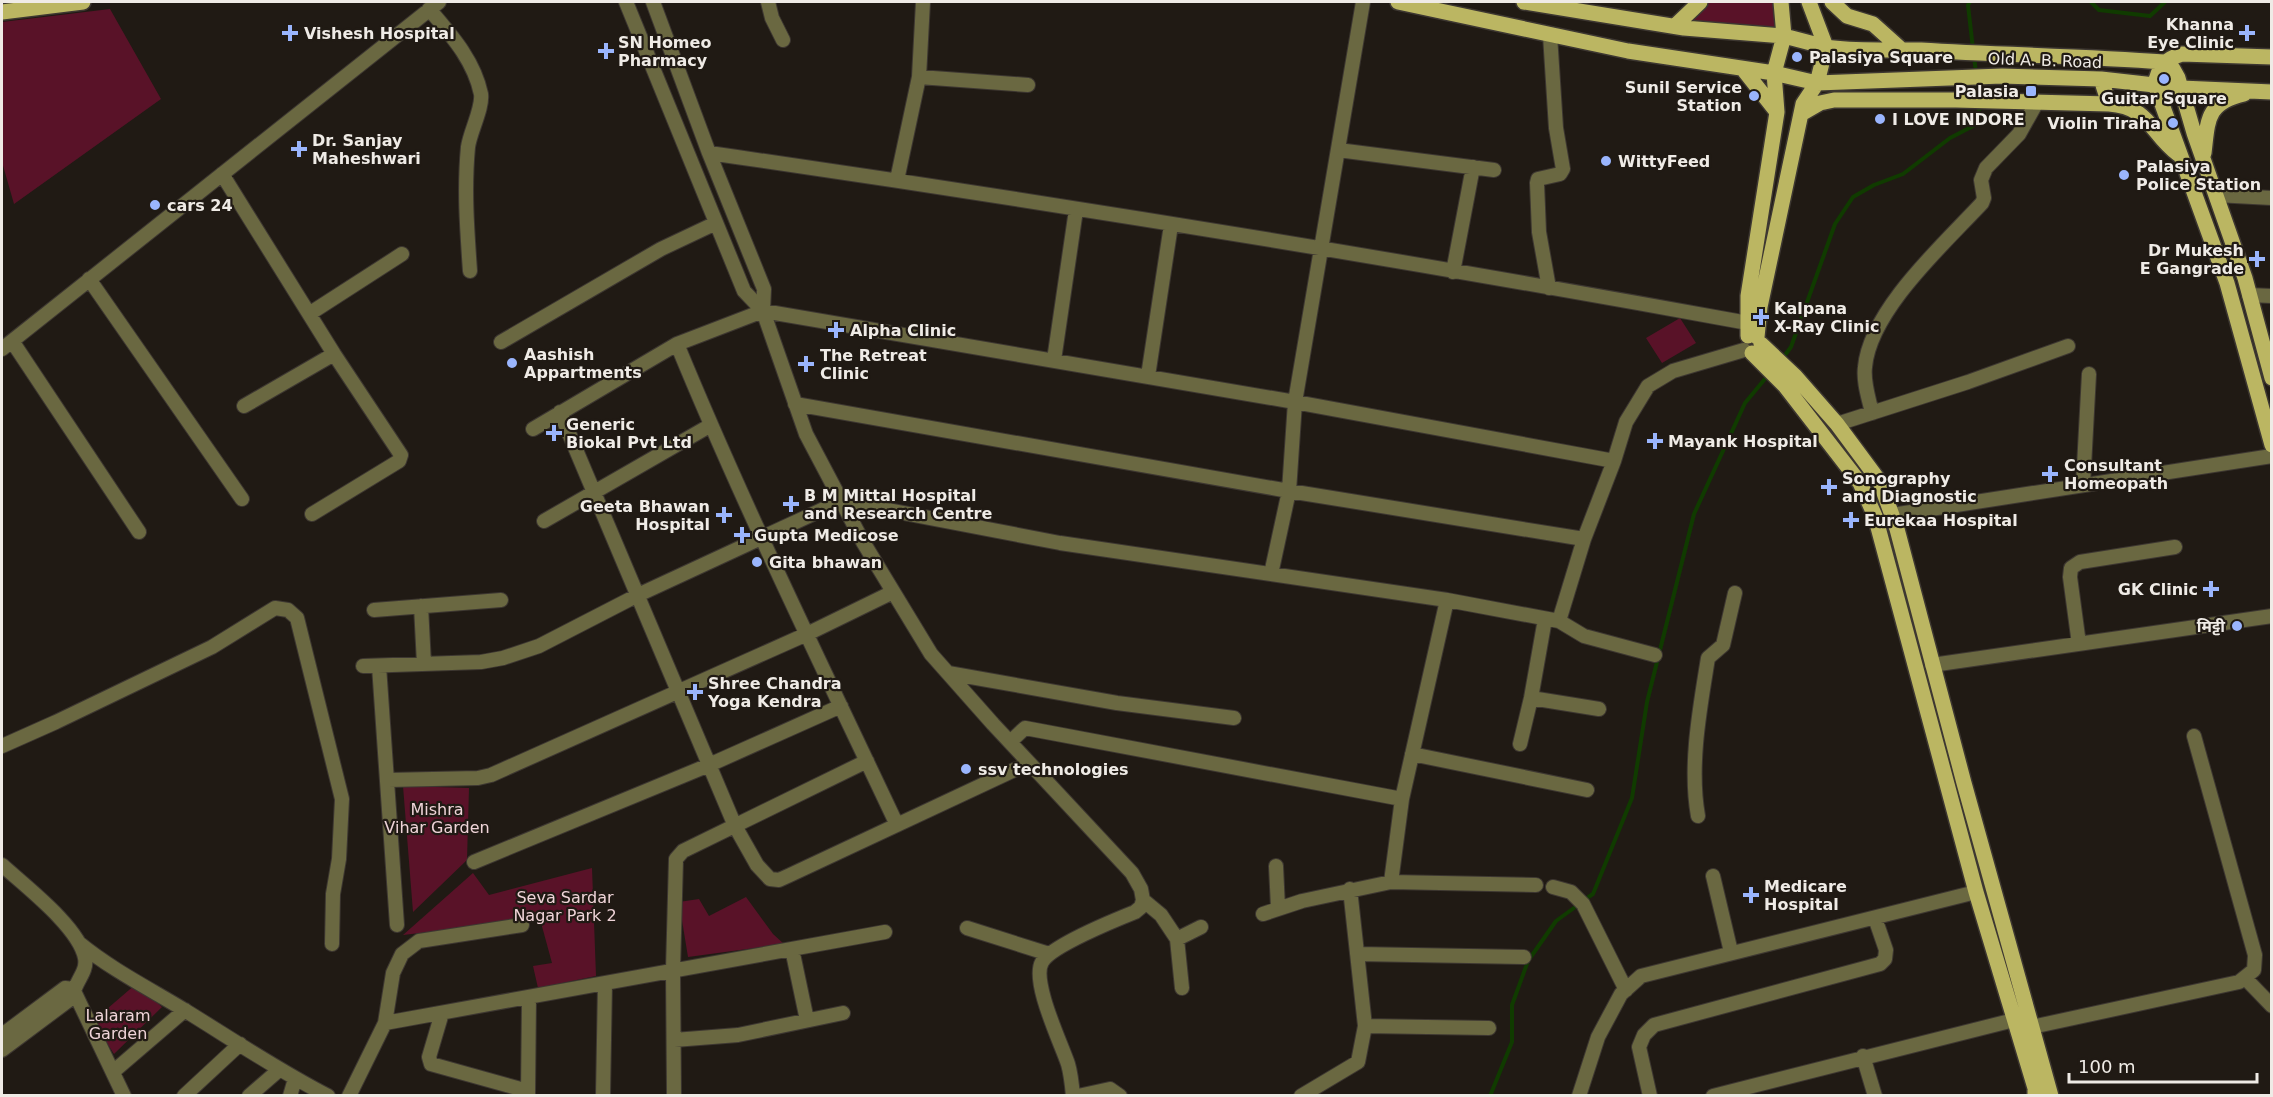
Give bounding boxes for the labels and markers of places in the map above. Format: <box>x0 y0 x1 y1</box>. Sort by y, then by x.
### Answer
place label: Khanna Eye Clinic <box>2147 15 2234 52</box>
marker: Vishesh Hospital <box>281 24 299 42</box>
place label: Vishesh Hospital <box>304 24 455 43</box>
marker: Khanna Eye Clinic <box>2238 24 2256 42</box>
place label: SN Homeo Pharmacy <box>618 33 711 70</box>
marker: SN Homeo Pharmacy <box>599 44 613 58</box>
place label: Palasiya Square <box>1809 48 1953 67</box>
marker: Palasiya Square <box>1790 50 1804 64</box>
marker: Guitar Square <box>2157 72 2171 86</box>
place label: Sunil Service Station <box>1625 78 1742 115</box>
place label: Palasia <box>1955 82 2019 101</box>
marker: Palasia <box>2024 84 2038 98</box>
marker: Sunil Service Station <box>1747 89 1761 103</box>
place label: Guitar Square <box>2101 89 2227 108</box>
place label: I LOVE INDORE <box>1892 110 2025 129</box>
marker: I LOVE INDORE <box>1873 112 1887 126</box>
place label: Violin Tiraha <box>2047 114 2161 133</box>
marker: Violin Tiraha <box>2166 116 2180 130</box>
place label: Dr. Sanjay Maheshwari <box>312 131 421 168</box>
marker: Dr. Sanjay Maheshwari <box>290 140 308 158</box>
place label: WittyFeed <box>1618 152 1710 171</box>
marker: WittyFeed <box>1599 154 1613 168</box>
place label: Palasiya Police Station <box>2136 157 2261 194</box>
marker: Palasiya Police Station <box>2117 168 2131 182</box>
place label: cars 24 <box>167 196 233 215</box>
marker: cars 24 <box>148 198 162 212</box>
place label: Dr Mukesh E Gangrade <box>2140 241 2244 278</box>
marker: Dr Mukesh E Gangrade <box>2248 250 2266 268</box>
place label: Kalpana X-Ray Clinic <box>1774 299 1879 336</box>
marker: Kalpana X-Ray Clinic <box>1752 308 1770 326</box>
marker: Alpha Clinic <box>827 321 845 339</box>
place label: Alpha Clinic <box>850 321 956 340</box>
place label: Aashish Appartments <box>524 345 642 382</box>
place label: The Retreat Clinic <box>820 346 927 383</box>
marker: The Retreat Clinic <box>797 355 815 373</box>
marker: Aashish Appartments <box>505 356 519 370</box>
place label: Generic Biokal Pvt Ltd <box>566 415 692 452</box>
marker: Generic Biokal Pvt Ltd <box>547 426 561 440</box>
marker: Mayank Hospital <box>1646 432 1664 450</box>
place label: Mayank Hospital <box>1668 432 1818 451</box>
place label: Consultant Homeopath <box>2064 456 2168 493</box>
marker: Consultant Homeopath <box>2041 465 2059 483</box>
place label: Sonography and Diagnostic <box>1842 469 1977 506</box>
marker: Sonography and Diagnostic <box>1820 478 1838 496</box>
place label: B M Mittal Hospital and Research Centre <box>804 486 992 523</box>
marker: B M Mittal Hospital and Research Centre <box>782 495 800 513</box>
place label: Geeta Bhawan Hospital <box>580 497 710 534</box>
marker: Geeta Bhawan Hospital <box>715 506 733 524</box>
marker: Eurekaa Hospital <box>1842 511 1860 529</box>
place label: Eurekaa Hospital <box>1864 511 2018 530</box>
place label: Gupta Medicose <box>754 526 899 545</box>
marker: Gupta Medicose <box>735 528 749 542</box>
place label: Gita bhawan <box>769 553 882 572</box>
marker: Gita bhawan <box>750 555 764 569</box>
place label: GK Clinic <box>2118 580 2198 599</box>
marker: GK Clinic <box>2202 580 2220 598</box>
place label: मिट्टी <box>2197 617 2225 636</box>
marker: मिट्टी <box>2230 619 2244 633</box>
place label: Shree Chandra Yoga Kendra <box>707 674 842 711</box>
marker: Shree Chandra Yoga Kendra <box>686 683 704 701</box>
place label: ssv technologies <box>978 760 1129 779</box>
marker: ssv technologies <box>959 762 973 776</box>
place label: Medicare Hospital <box>1764 877 1847 914</box>
marker: Medicare Hospital <box>1742 886 1760 904</box>

